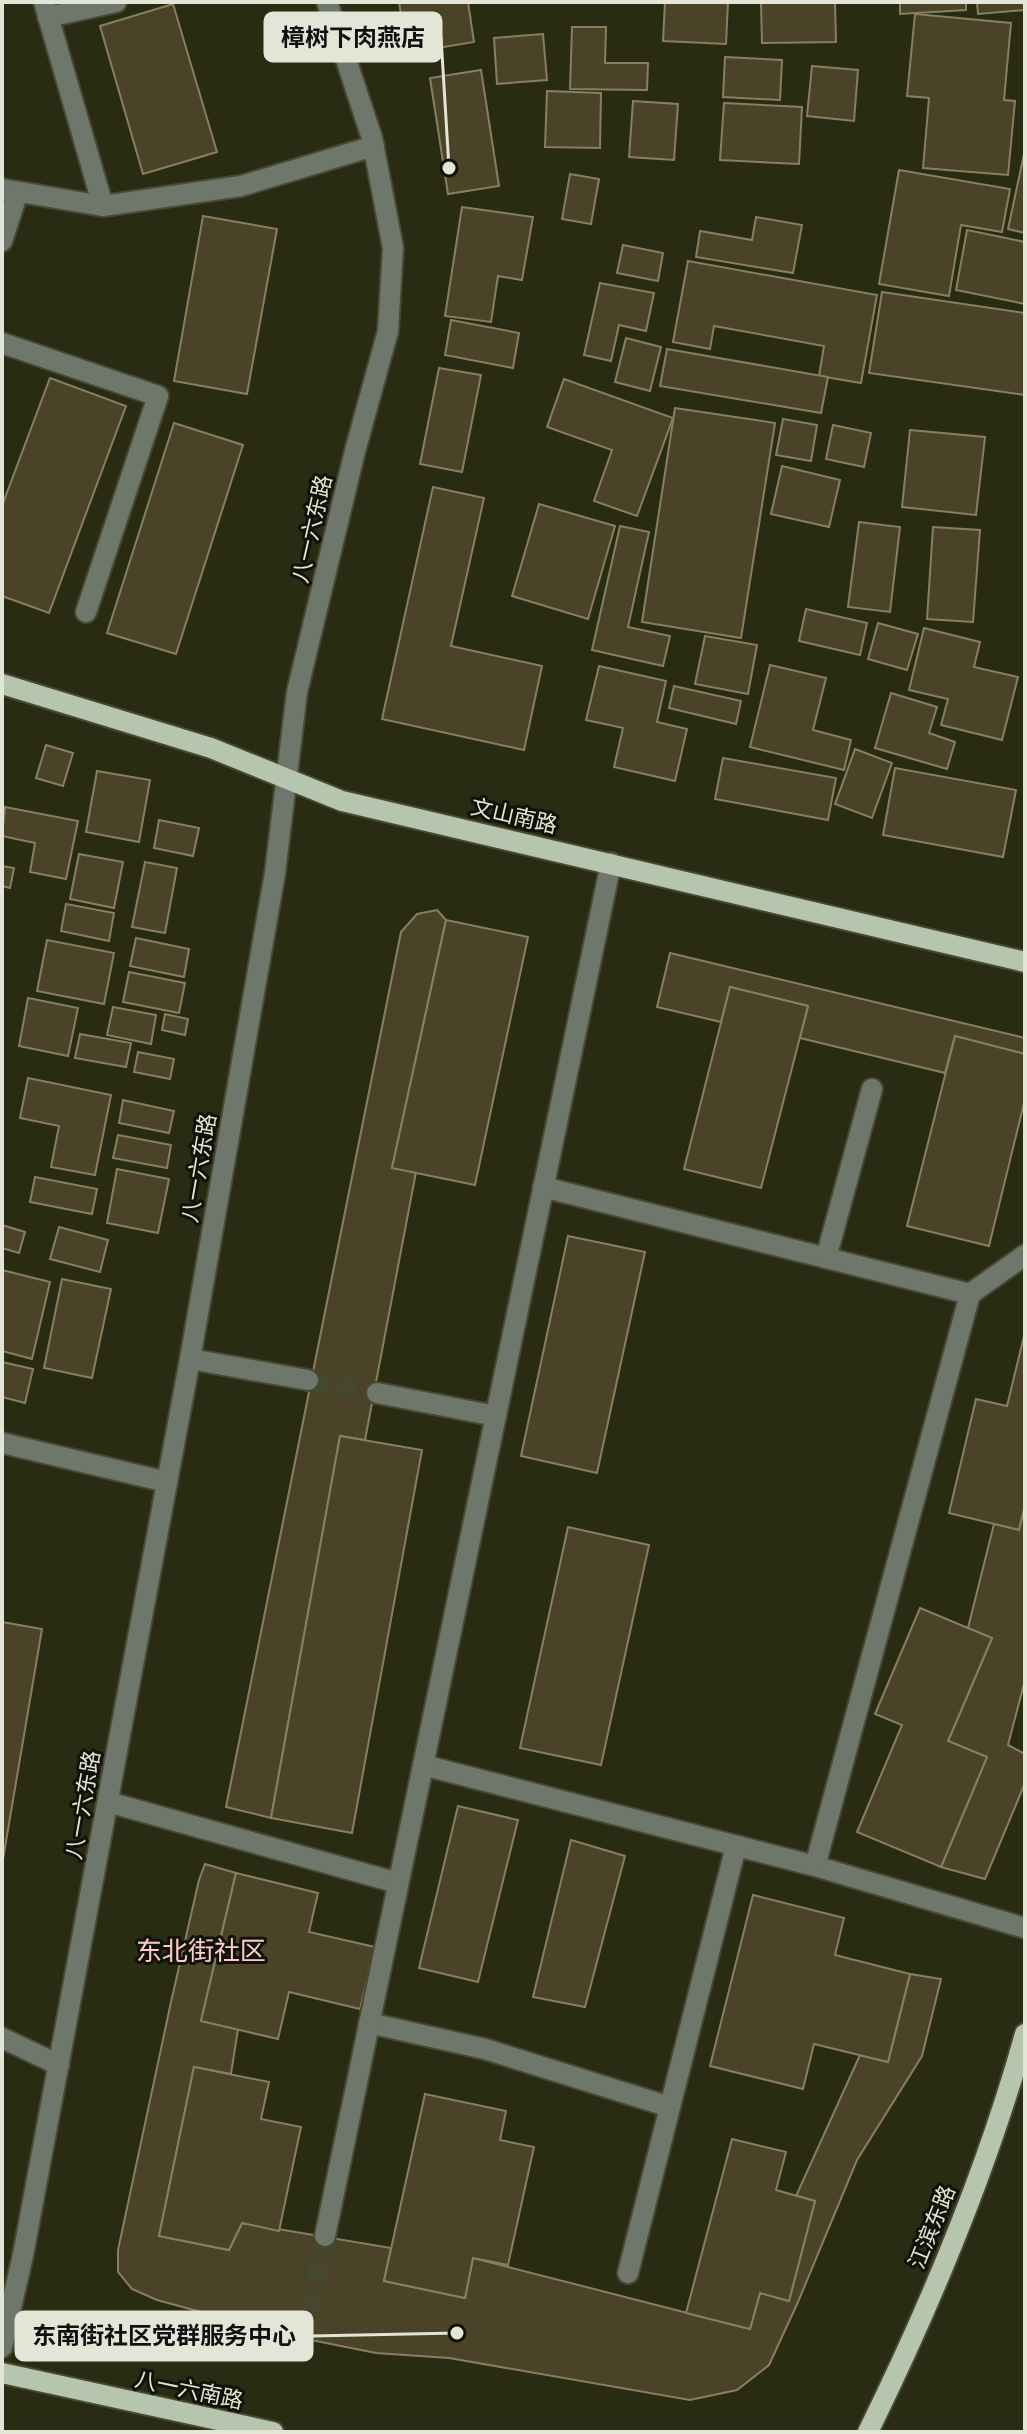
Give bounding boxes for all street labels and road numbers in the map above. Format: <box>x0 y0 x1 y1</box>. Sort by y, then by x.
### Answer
street label: 八一六东路 <box>287 473 337 585</box>
street label: 文山南路 <box>468 794 560 838</box>
street label: 八一六东路 <box>177 1112 221 1224</box>
street label: 八一六东路 <box>61 1749 105 1861</box>
street label: 江滨东路 <box>904 2182 960 2272</box>
street label: 八一六南路 <box>133 2366 245 2414</box>

